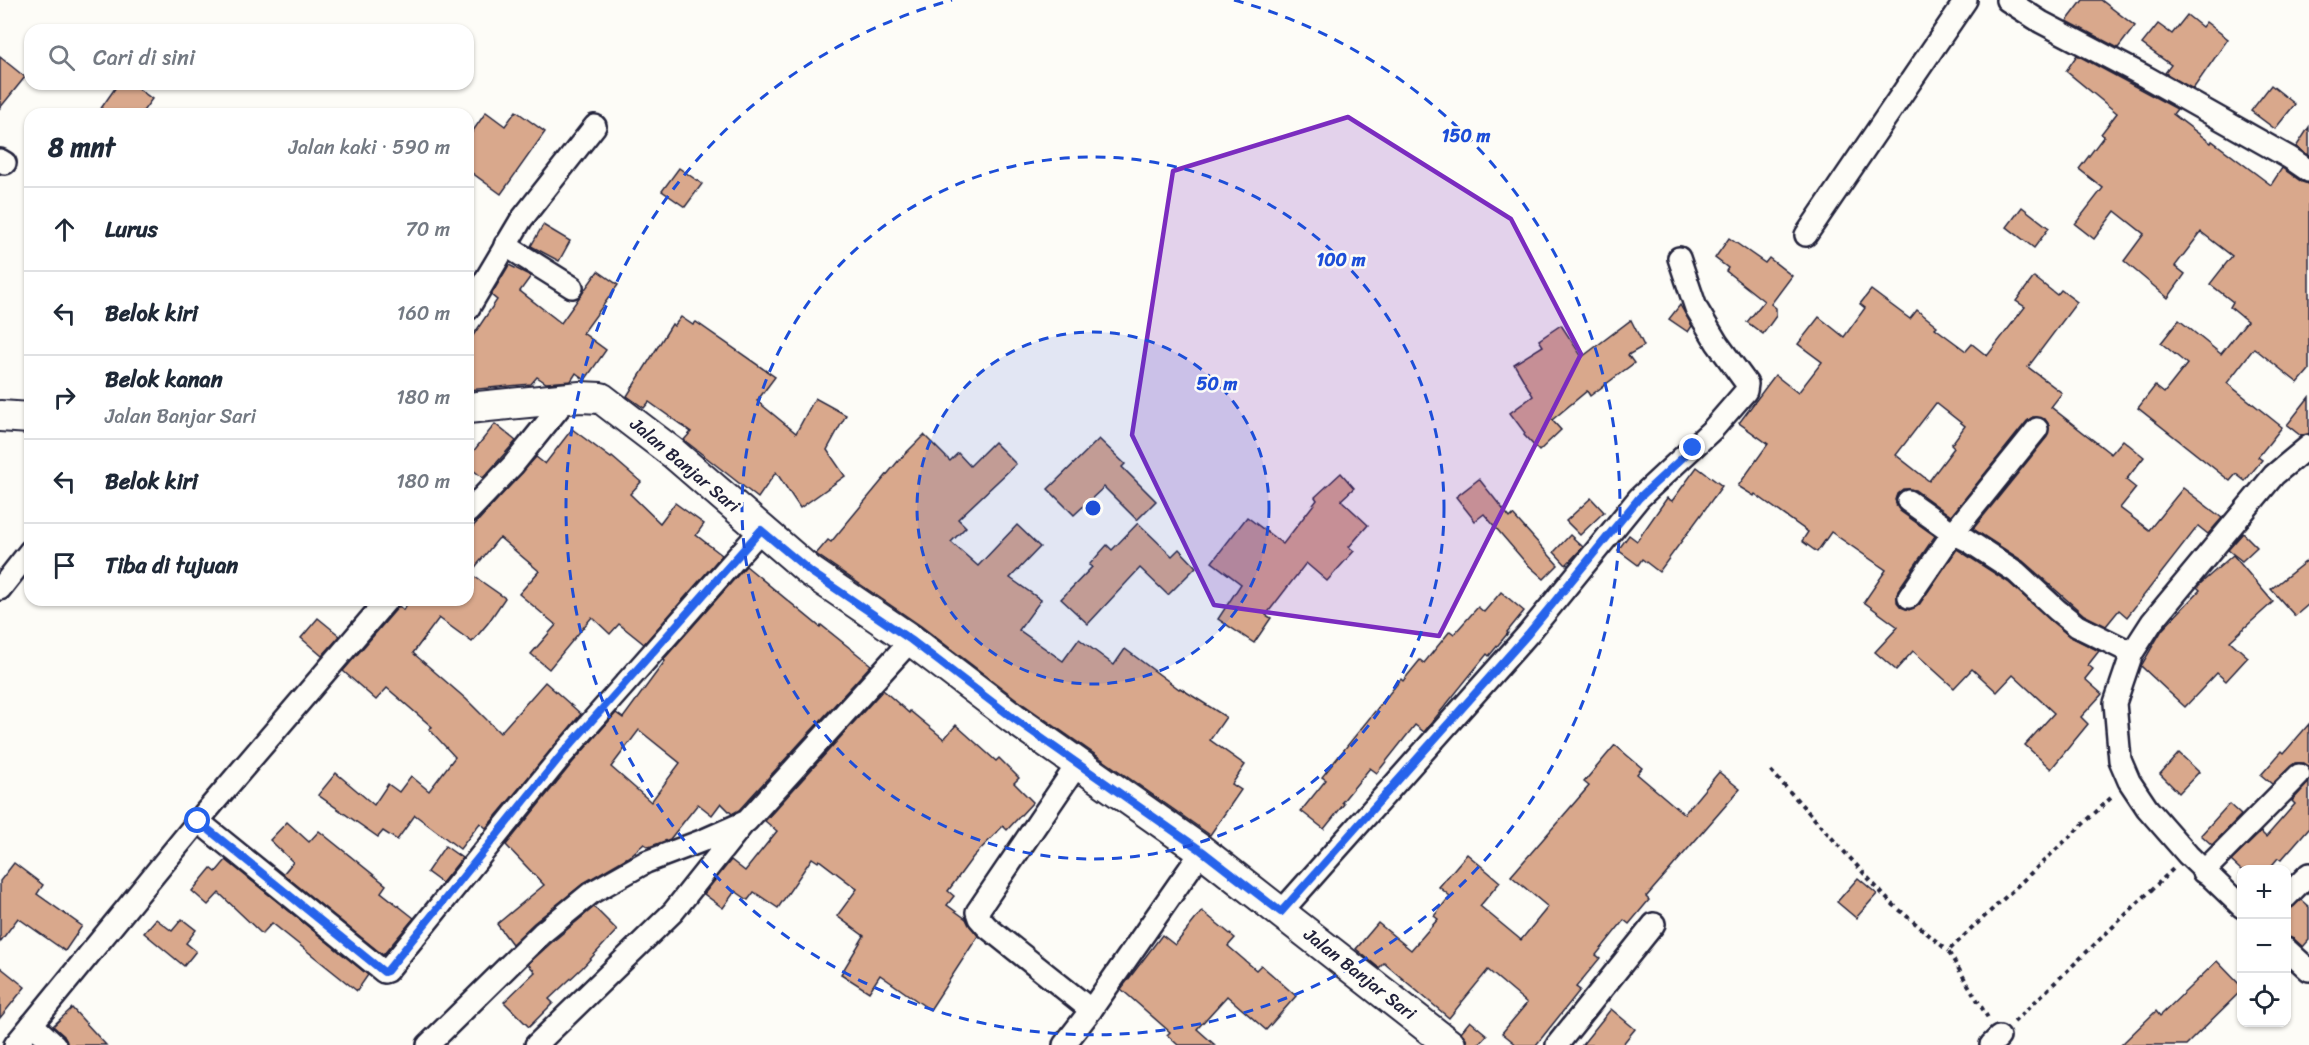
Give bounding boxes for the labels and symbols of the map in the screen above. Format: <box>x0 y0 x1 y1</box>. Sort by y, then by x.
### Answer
text: 150 m <box>1442 120 1490 152</box>
text: 100 m <box>1317 244 1366 276</box>
text: 50 m <box>1197 368 1238 400</box>
street label: Jalan Banjar Sari <box>622 408 748 522</box>
route end <box>1679 434 1705 460</box>
centre of rings <box>1083 498 1103 518</box>
route start <box>184 807 210 833</box>
street label: Jalan Banjar Sari <box>1296 919 1424 1029</box>

